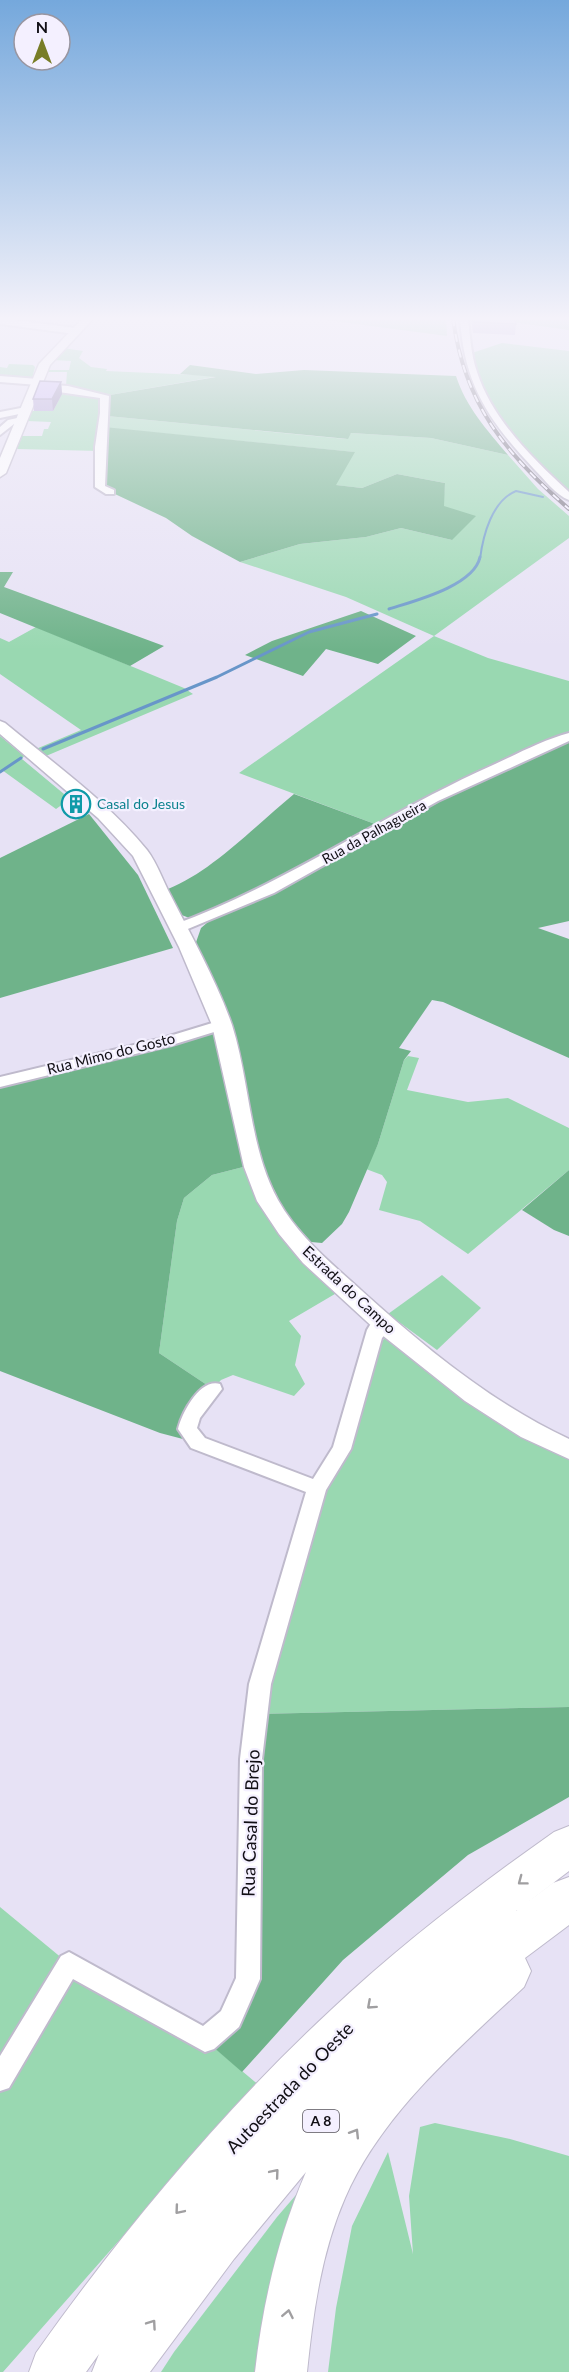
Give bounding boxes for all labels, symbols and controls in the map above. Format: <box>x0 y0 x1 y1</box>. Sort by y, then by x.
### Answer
north arrow <box>12 12 72 72</box>
text: N <box>36 17 48 36</box>
building icon: Casal do Jesus <box>60 788 92 820</box>
place label: Casal do Jesus <box>97 795 185 812</box>
street label: Rua da Palhagueira <box>319 796 429 867</box>
street label: Rua Mimo do Gosto <box>45 1028 177 1078</box>
street label: Estrada do Campo <box>300 1242 400 1337</box>
street label: Rua Casal do Brejo <box>236 1749 264 1897</box>
one-way arrow <box>518 1874 529 1885</box>
one-way arrow <box>368 1998 378 2009</box>
street label: Autoestrada do Oeste <box>221 2017 358 2157</box>
road number: A 8 <box>303 2110 339 2132</box>
one-way arrow <box>348 2128 359 2139</box>
one-way arrow <box>268 2169 279 2180</box>
one-way arrow <box>176 2203 187 2214</box>
one-way arrow <box>281 2309 294 2319</box>
one-way arrow <box>145 2320 156 2331</box>

